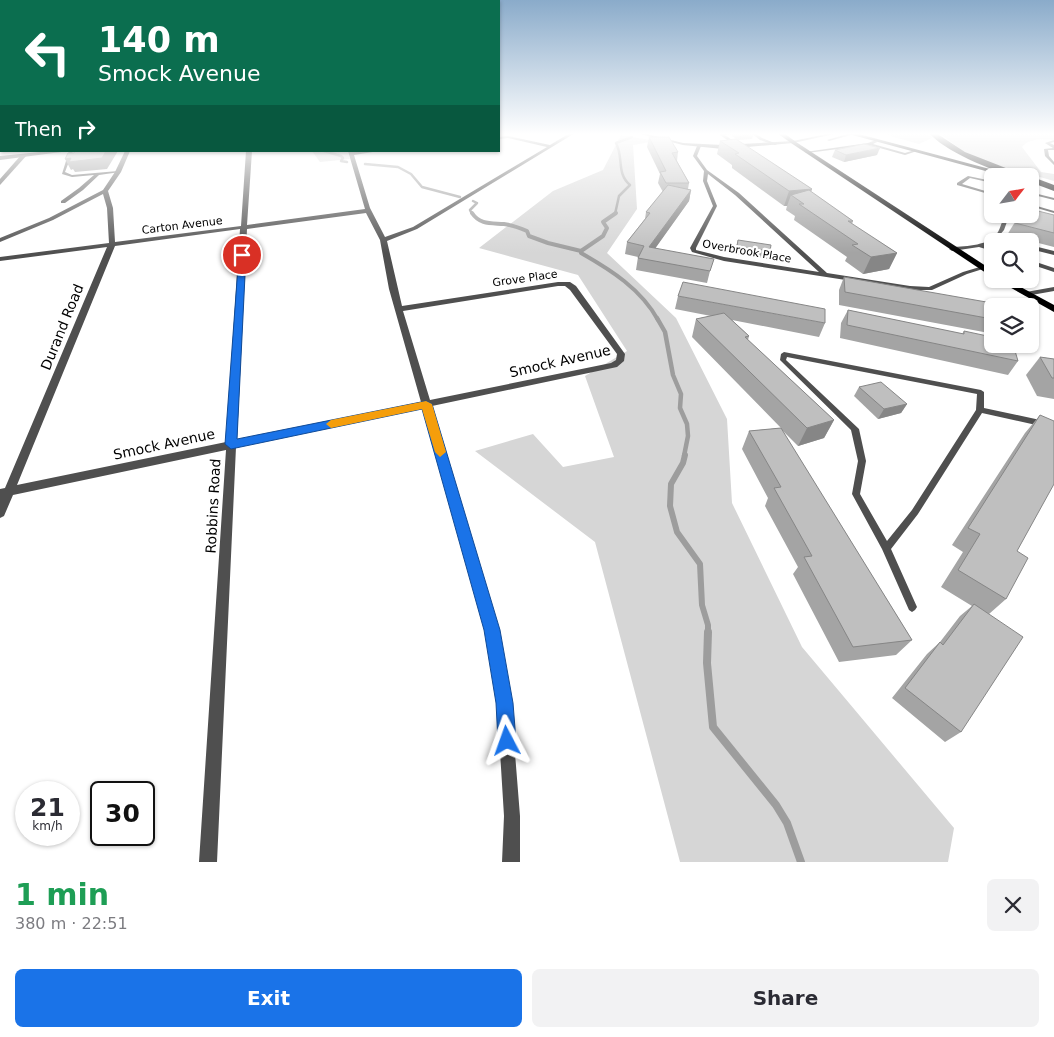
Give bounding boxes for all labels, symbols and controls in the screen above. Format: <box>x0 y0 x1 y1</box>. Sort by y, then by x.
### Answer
icon: left <box>15 20 80 85</box>
text: 140 m <box>98 20 220 60</box>
text: Smock Avenue <box>98 61 260 86</box>
icon: right <box>72 115 100 143</box>
text: Then <box>15 118 62 140</box>
north arrow <box>984 168 1039 222</box>
map controls <box>984 168 1039 353</box>
street label: Carton Avenue <box>141 214 223 237</box>
button: search <box>984 233 1039 288</box>
pin <box>221 234 263 276</box>
street label: Overbrook Place <box>701 237 793 266</box>
icon: arrive <box>228 241 256 269</box>
street label: Grove Place <box>492 267 559 289</box>
street label: Durand Road <box>37 282 87 372</box>
button: layers <box>984 298 1039 353</box>
street label: Smock Avenue <box>508 342 612 380</box>
street label: Smock Avenue <box>112 425 216 463</box>
street label: Robbins Road <box>203 458 223 554</box>
position arrow <box>480 714 532 766</box>
speed limit sign: 30 <box>90 781 155 846</box>
text: 21 <box>30 793 65 822</box>
text: km/h <box>32 819 63 833</box>
text: 1 min <box>15 877 109 912</box>
button: close <box>987 879 1039 931</box>
text: 380 m · 22:51 <box>15 914 128 933</box>
button: Exit <box>15 969 522 1027</box>
button: Share <box>532 969 1039 1027</box>

